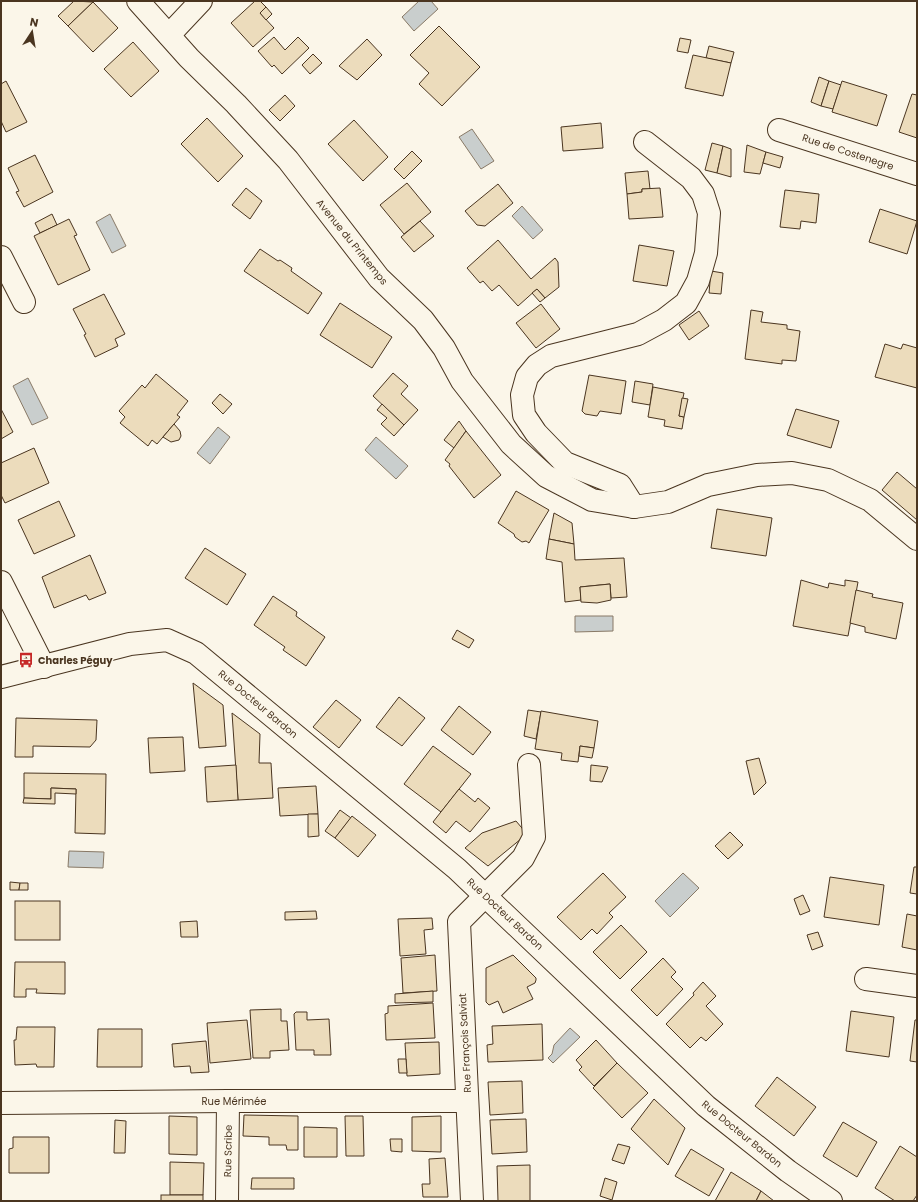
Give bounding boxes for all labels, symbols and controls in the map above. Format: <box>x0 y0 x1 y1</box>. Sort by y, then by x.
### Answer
north arrow <box>12 12 52 52</box>
text: N <box>28 14 40 31</box>
street label: Rue de Costenegre <box>800 130 896 174</box>
street label: Avenue du Printemps <box>313 196 391 288</box>
bus stop icon: Charles Péguy <box>17 651 35 669</box>
place label: Charles Péguy <box>38 653 113 668</box>
street label: Rue Docteur Bardon <box>215 666 301 742</box>
street label: Rue Docteur Bardon <box>463 875 547 953</box>
street label: Rue François Salviat <box>455 992 475 1093</box>
street label: Rue Mérimée <box>201 1094 267 1109</box>
street label: Rue Docteur Bardon <box>699 1097 785 1171</box>
street label: Rue Scribe <box>220 1125 236 1177</box>

